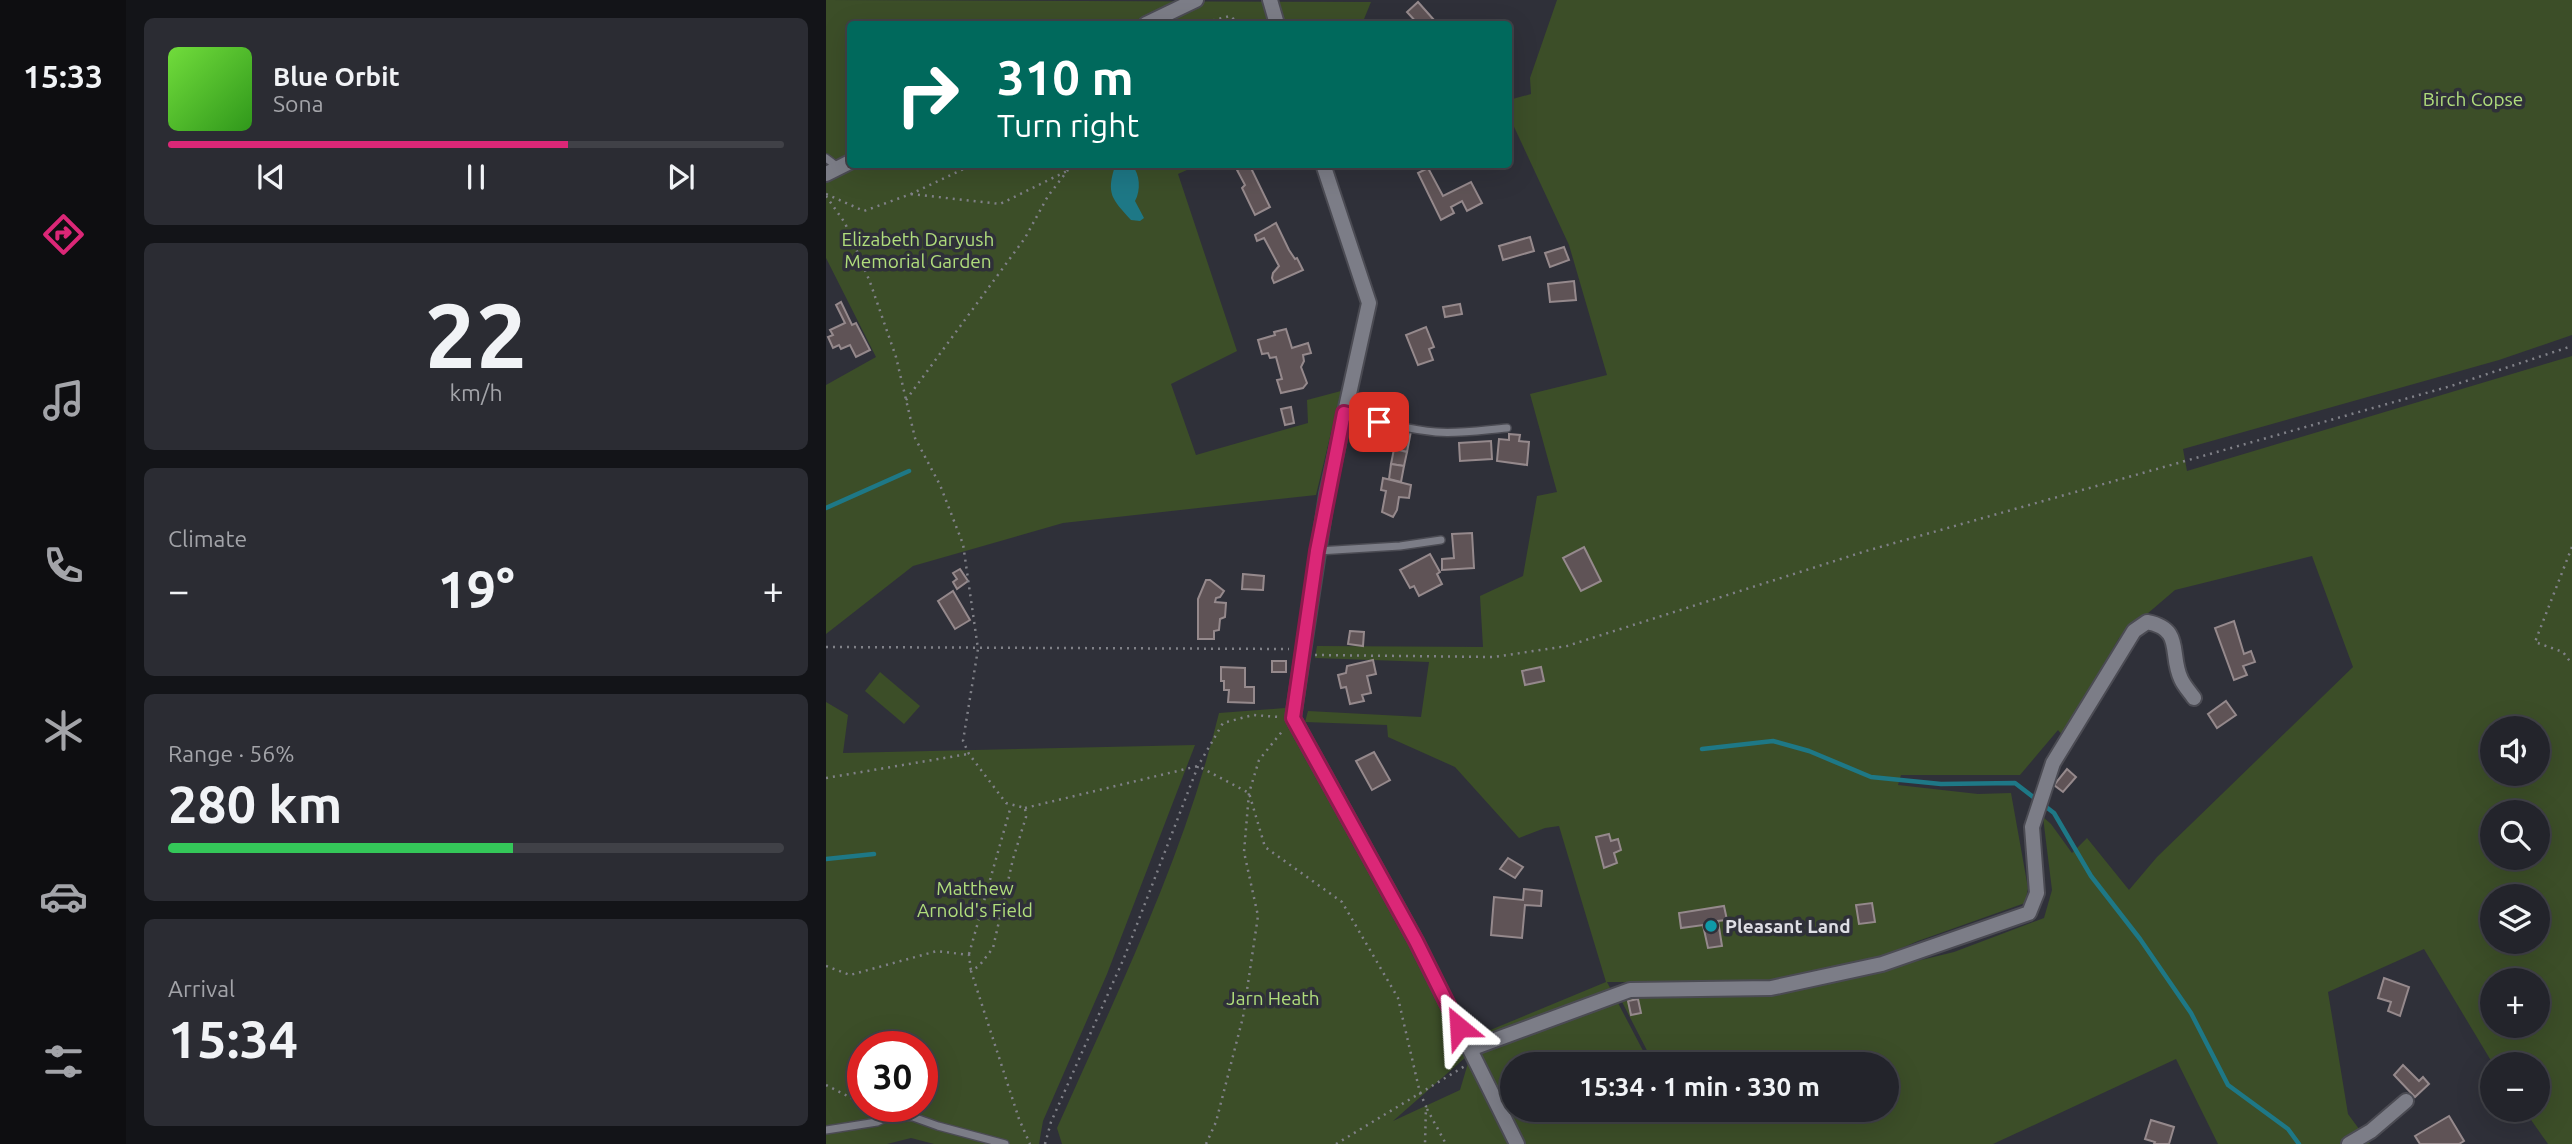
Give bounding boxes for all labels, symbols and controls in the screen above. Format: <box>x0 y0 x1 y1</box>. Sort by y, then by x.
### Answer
icon: right <box>882 49 973 140</box>
text: 310 m <box>997 49 1134 104</box>
text: 15:33 <box>23 58 103 94</box>
text: Blue Orbit <box>273 62 400 91</box>
park label: Birch Copse <box>2423 88 2523 110</box>
text: Sona <box>273 91 323 116</box>
text: Turn right <box>997 107 1139 143</box>
icon: previous <box>252 158 290 196</box>
icon: pause <box>457 158 495 196</box>
icon: next <box>662 158 700 196</box>
icon: directions <box>39 210 88 259</box>
park label: Elizabeth Daryush Memorial Garden <box>842 228 994 272</box>
text: 22 <box>425 283 527 385</box>
icon: music <box>39 376 88 425</box>
text: km/h <box>449 380 503 405</box>
pin <box>1349 392 1409 452</box>
icon: arrive <box>1360 403 1398 441</box>
text: Climate <box>168 526 247 551</box>
icon: phone <box>39 541 88 590</box>
text: 19° <box>437 560 515 618</box>
text: − <box>168 569 189 611</box>
text: + <box>763 569 784 611</box>
icon: climate <box>39 706 88 755</box>
map controls <box>2480 716 2550 1122</box>
button: sound <box>2480 716 2550 786</box>
text: Range · 56% <box>168 741 295 766</box>
text: 280 km <box>168 775 342 833</box>
button: search <box>2480 800 2550 870</box>
icon: car <box>39 872 88 921</box>
park label: Matthew Arnold's Field <box>917 877 1033 921</box>
button: layers <box>2480 884 2550 954</box>
place label: Pleasant Land <box>1725 915 1851 937</box>
marker: Pleasant Land <box>1703 918 1719 934</box>
button: + <box>2480 968 2550 1038</box>
text: Arrival <box>168 976 235 1001</box>
park label: Jarn Heath <box>1226 987 1320 1009</box>
position arrow <box>1422 990 1496 1064</box>
text: 15:34 <box>168 1010 298 1068</box>
speed limit sign: 30 <box>847 1031 938 1122</box>
icon: filters <box>39 1037 88 1086</box>
button: − <box>2480 1052 2550 1122</box>
text: 15:34 · 1 min · 330 m <box>1579 1072 1820 1101</box>

